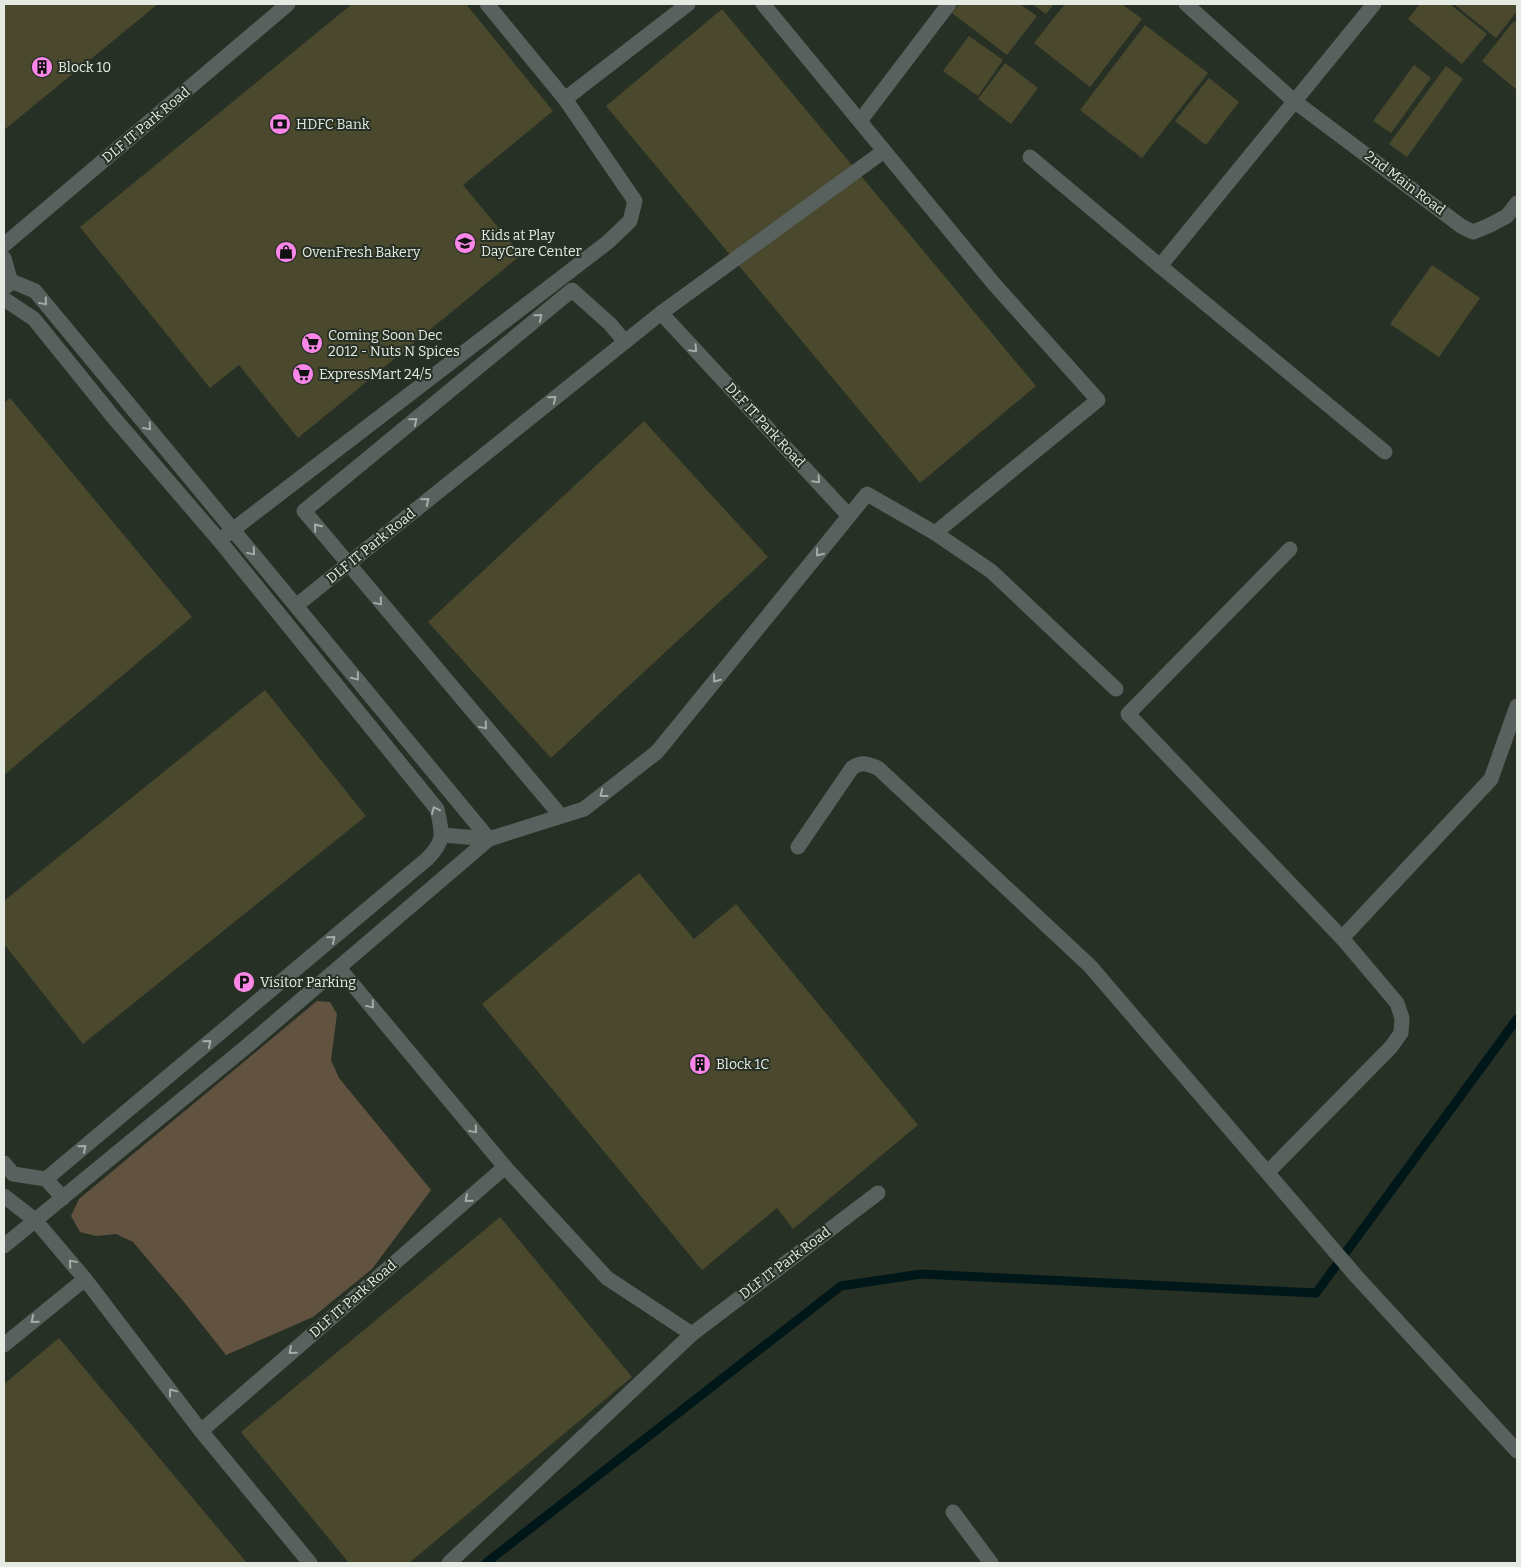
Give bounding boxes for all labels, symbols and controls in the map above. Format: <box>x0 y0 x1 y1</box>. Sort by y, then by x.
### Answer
building icon: Block 10 <box>30 55 54 79</box>
place label: Block 10 <box>58 59 111 76</box>
street label: DLF IT Park Road <box>99 83 193 167</box>
bank icon: HDFC Bank <box>268 112 292 136</box>
place label: HDFC Bank <box>296 116 370 133</box>
street label: 2nd Main Road <box>1361 147 1449 219</box>
place label: Kids at Play DayCare Center <box>481 227 582 260</box>
school or university icon: Kids at Play DayCare Center <box>453 231 477 255</box>
shop icon: OvenFresh Bakery <box>274 240 298 264</box>
place label: OvenFresh Bakery <box>302 244 421 261</box>
one-way arrow <box>39 296 47 305</box>
one-way arrow <box>533 315 542 323</box>
place label: Coming Soon Dec 2012 - Nuts N Spices <box>328 327 460 360</box>
supermarket icon: Coming Soon Dec 2012 - Nuts N Spices <box>300 331 324 355</box>
one-way arrow <box>688 343 697 352</box>
supermarket icon: ExpressMart 24/5 <box>291 362 315 386</box>
place label: ExpressMart 24/5 <box>319 366 432 383</box>
street label: DLF IT Park Road <box>721 379 809 471</box>
one-way arrow <box>547 397 556 405</box>
one-way arrow <box>408 417 417 426</box>
one-way arrow <box>142 422 151 431</box>
one-way arrow <box>811 475 820 484</box>
one-way arrow <box>421 498 430 507</box>
street label: DLF IT Park Road <box>323 505 419 587</box>
one-way arrow <box>313 523 322 532</box>
one-way arrow <box>246 547 255 556</box>
one-way arrow <box>815 548 824 557</box>
one-way arrow <box>373 596 382 605</box>
one-way arrow <box>350 671 358 680</box>
one-way arrow <box>713 674 722 683</box>
one-way arrow <box>478 720 487 729</box>
one-way arrow <box>600 789 609 797</box>
one-way arrow <box>431 806 442 815</box>
one-way arrow <box>326 936 335 945</box>
parking icon: Visitor Parking <box>232 970 256 994</box>
place label: Visitor Parking <box>260 974 356 991</box>
one-way arrow <box>365 999 373 1008</box>
one-way arrow <box>202 1040 211 1049</box>
building icon: Block 1C <box>688 1052 712 1076</box>
place label: Block 1C <box>716 1056 769 1073</box>
one-way arrow <box>469 1124 477 1133</box>
one-way arrow <box>77 1145 86 1153</box>
one-way arrow <box>465 1193 474 1202</box>
street label: DLF IT Park Road <box>736 1223 834 1303</box>
street label: DLF IT Park Road <box>306 1257 400 1341</box>
one-way arrow <box>70 1260 78 1269</box>
one-way arrow <box>31 1315 40 1323</box>
one-way arrow <box>289 1346 298 1355</box>
one-way arrow <box>169 1389 177 1398</box>

